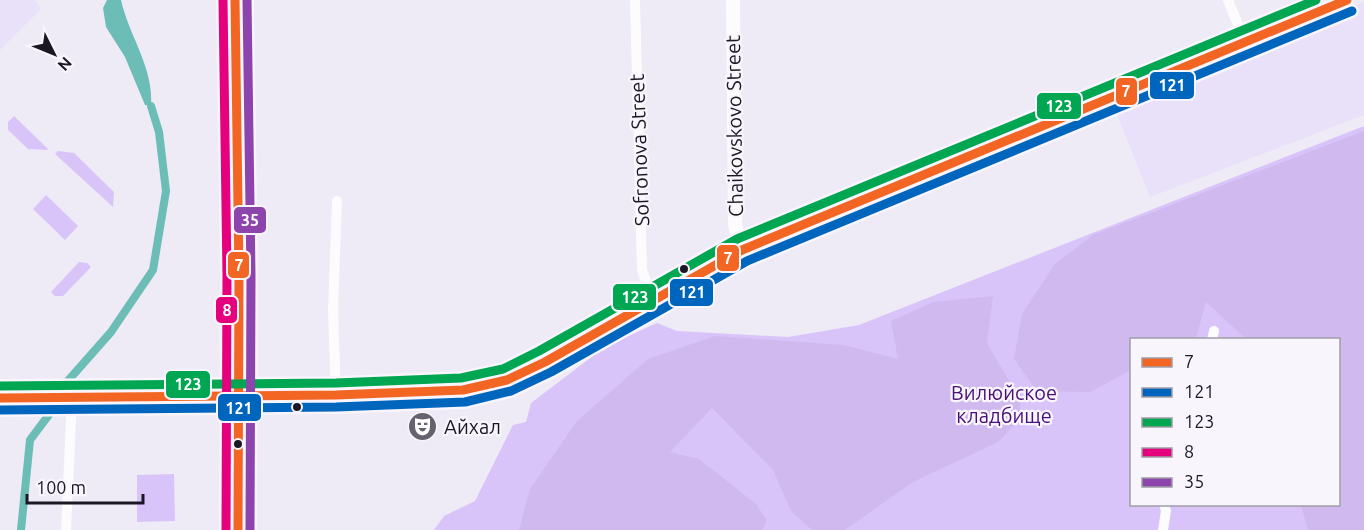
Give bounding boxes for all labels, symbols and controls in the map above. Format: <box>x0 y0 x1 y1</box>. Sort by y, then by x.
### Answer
north arrow <box>24 24 84 84</box>
street label: Chaikovskovo Street <box>721 35 747 217</box>
text: N <box>54 54 76 75</box>
line badge: 121 <box>1149 71 1195 100</box>
street label: Sofronova Street <box>625 73 653 227</box>
text: 121 <box>1158 76 1186 94</box>
line badge: 7 <box>1115 77 1138 106</box>
text: 7 <box>1121 82 1131 100</box>
line badge: 123 <box>1036 92 1082 120</box>
text: 123 <box>1045 97 1073 115</box>
line badge: 35 <box>233 206 267 234</box>
text: 35 <box>241 211 259 229</box>
line badge: 7 <box>716 244 740 272</box>
text: 7 <box>723 249 733 267</box>
line badge: 7 <box>227 251 250 279</box>
text: 7 <box>234 256 244 274</box>
unlabelled marker <box>678 263 690 275</box>
line badge: 121 <box>669 278 714 307</box>
line badge: 123 <box>612 283 657 311</box>
text: 121 <box>678 283 706 301</box>
text: 123 <box>621 288 649 306</box>
line badge: 8 <box>215 296 238 324</box>
text: 8 <box>222 301 232 319</box>
legend <box>1130 338 1340 506</box>
text: 7 <box>1184 351 1194 371</box>
line badge: 123 <box>165 370 211 399</box>
text: 123 <box>174 375 202 393</box>
park label: Вилюйское кладбище <box>951 381 1057 427</box>
text: 121 <box>1184 381 1214 401</box>
line badge: 121 <box>217 393 262 422</box>
text: 121 <box>225 399 253 417</box>
unlabelled marker <box>291 401 303 413</box>
theatre icon: Айхал <box>407 410 439 442</box>
text: 123 <box>1184 411 1214 431</box>
place label: Айхал <box>444 415 501 438</box>
unlabelled marker <box>232 438 244 450</box>
text: 8 <box>1184 441 1194 461</box>
scale bar <box>27 467 142 505</box>
text: 35 <box>1184 471 1204 491</box>
text: 100 m <box>36 477 86 497</box>

